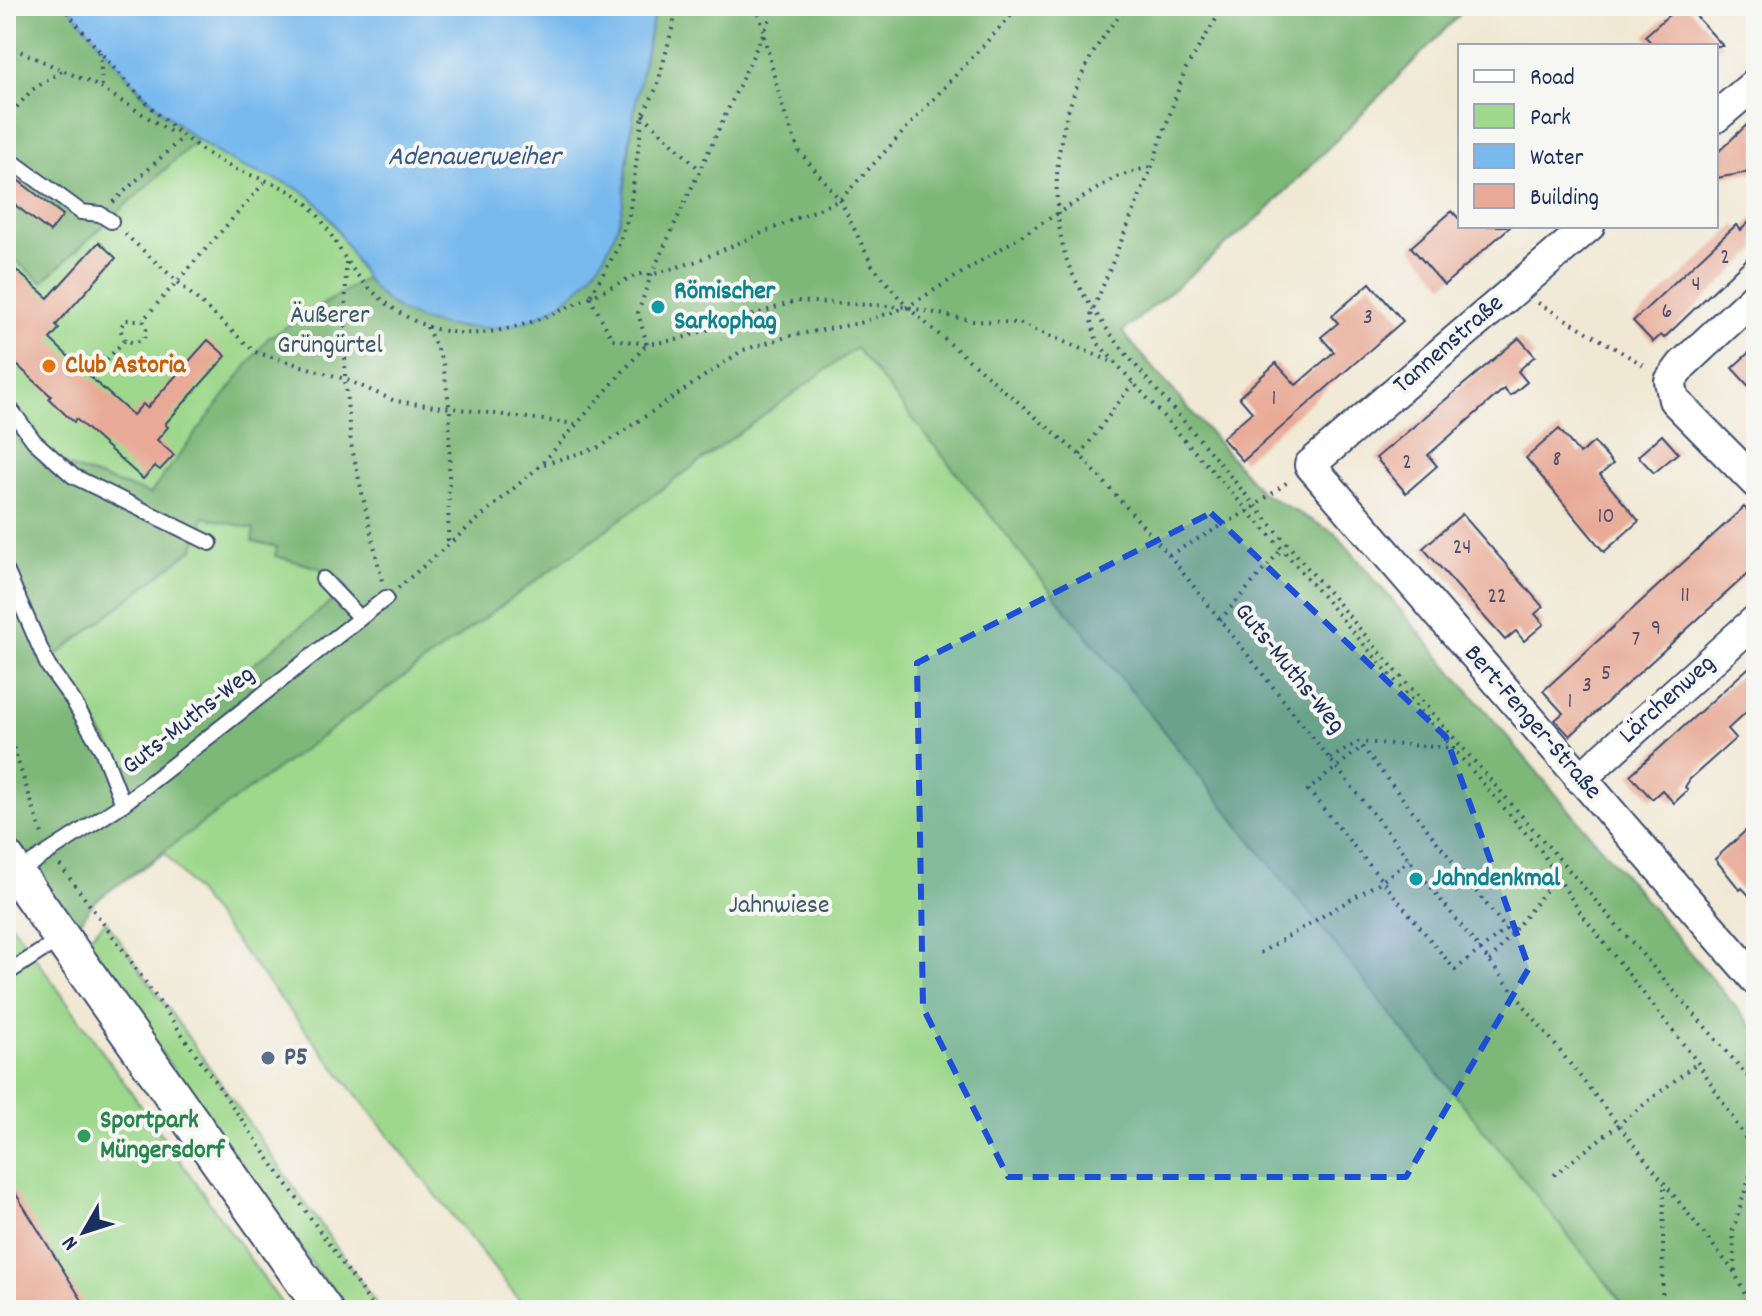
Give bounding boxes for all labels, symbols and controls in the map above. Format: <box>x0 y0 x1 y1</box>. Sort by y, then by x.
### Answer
legend <box>1458 44 1718 228</box>
text: Road <box>1530 62 1575 96</box>
text: Park <box>1530 102 1571 136</box>
water label: Adenauerweiher <box>388 139 564 179</box>
text: Water <box>1530 142 1583 176</box>
text: Building <box>1530 182 1599 216</box>
house number: 2 <box>1720 243 1730 274</box>
house number: 4 <box>1691 270 1701 301</box>
place label: Römischer Sarkophag <box>674 274 777 341</box>
street label: Tannenstraße <box>1385 286 1513 404</box>
house number: 6 <box>1662 297 1672 328</box>
park label: Äußerer Grüngürtel <box>277 298 383 365</box>
marker: Römischer Sarkophag <box>649 298 667 316</box>
house number: 3 <box>1363 303 1373 334</box>
place label: Club Astoria <box>65 348 186 385</box>
marker: Club Astoria <box>40 357 58 375</box>
house number: 1 <box>1272 384 1276 415</box>
house number: 8 <box>1553 445 1561 476</box>
house number: 2 <box>1402 448 1412 479</box>
house number: 10 <box>1598 502 1614 533</box>
house number: 24 <box>1453 533 1471 564</box>
house number: 11 <box>1680 581 1690 612</box>
house number: 22 <box>1487 582 1507 613</box>
street label: Guts-Muths-Weg <box>1224 595 1354 743</box>
house number: 9 <box>1651 614 1661 645</box>
house number: 7 <box>1632 625 1640 656</box>
street label: Bert-Fenger-Straße <box>1454 637 1610 809</box>
street label: Lärchenweg <box>1612 647 1724 753</box>
street label: Guts-Muths-Weg <box>115 657 263 785</box>
house number: 5 <box>1601 659 1611 690</box>
house number: 3 <box>1582 671 1592 702</box>
house number: 1 <box>1568 687 1572 718</box>
place label: Jahndenkmal <box>1432 861 1561 898</box>
marker: Jahndenkmal <box>1407 870 1425 888</box>
park label: Jahnwiese <box>729 888 829 925</box>
place label: P5 <box>284 1040 308 1077</box>
marker: P5 <box>259 1049 277 1067</box>
place label: Sportpark Müngersdorf <box>100 1103 226 1170</box>
marker: Sportpark Müngersdorf <box>75 1127 93 1145</box>
north arrow <box>44 1192 124 1272</box>
text: N <box>56 1228 87 1256</box>

